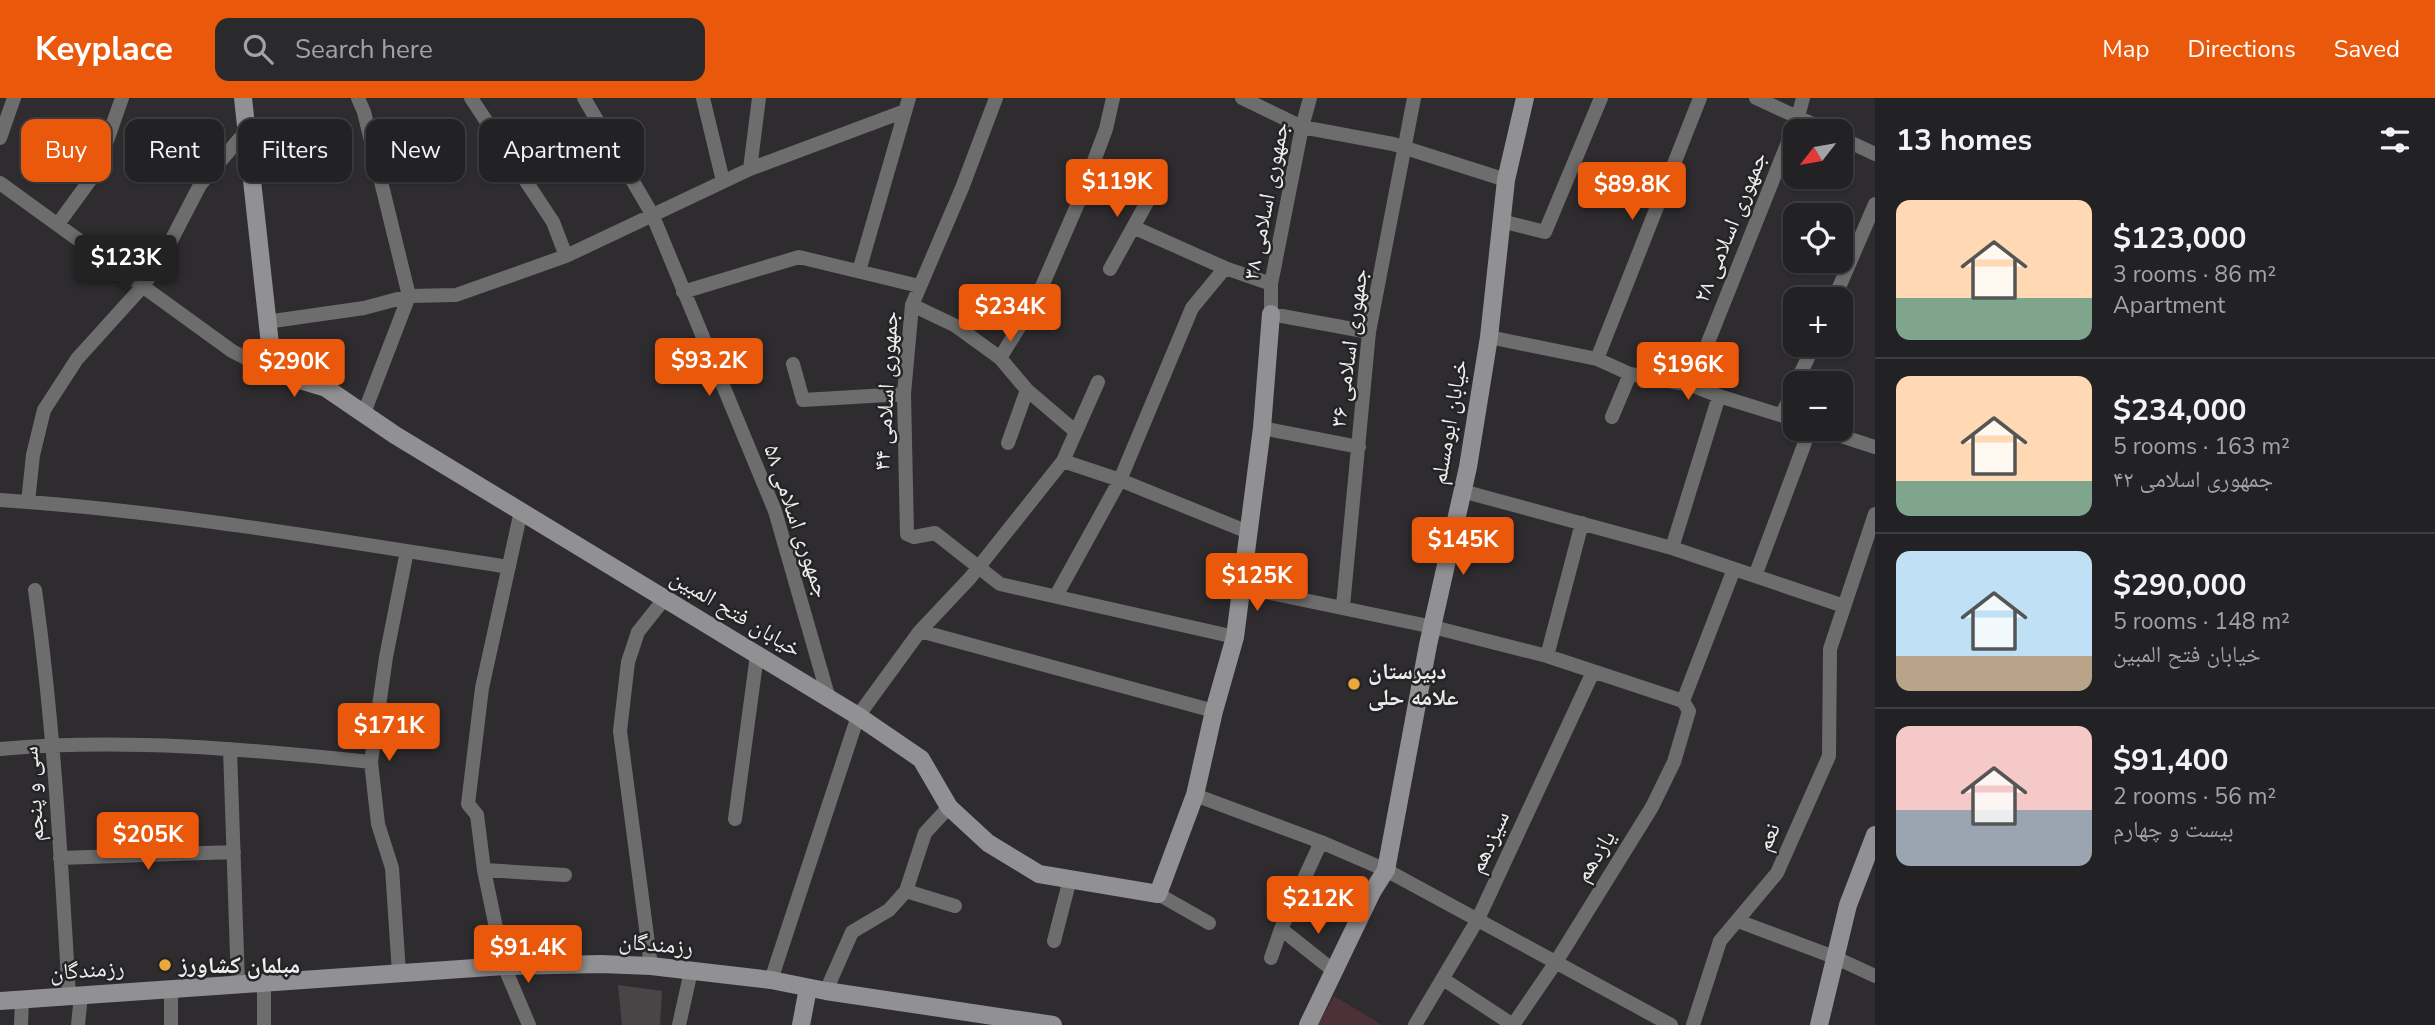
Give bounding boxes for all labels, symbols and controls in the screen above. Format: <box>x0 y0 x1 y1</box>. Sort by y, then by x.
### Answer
search box <box>215 18 705 81</box>
text: Keyplace <box>35 27 173 72</box>
icon: search <box>239 30 277 68</box>
text: Search here <box>295 32 433 67</box>
text: Map <box>2102 33 2149 65</box>
text: Directions <box>2187 33 2296 65</box>
text: Saved <box>2334 33 2400 65</box>
chip: Buy <box>21 119 111 182</box>
chip: Rent <box>125 119 224 182</box>
chip: Filters <box>238 119 352 182</box>
chip: New <box>366 119 465 182</box>
chip: Apartment <box>479 119 644 182</box>
street label: جمهوری اسلامی ۳۸ <box>1236 119 1296 283</box>
north arrow <box>1783 119 1853 189</box>
map controls <box>1783 119 1853 441</box>
text: 13 homes <box>1896 120 2032 161</box>
icon: filters <box>2376 121 2414 159</box>
street label: جمهوری اسلامی ۲۸ <box>1686 147 1774 307</box>
pin: $119K <box>1068 159 1166 219</box>
pin: $89.8K <box>1575 162 1689 222</box>
text: $119K <box>1082 166 1152 197</box>
text: $89.8K <box>1594 169 1670 200</box>
button: locate <box>1783 203 1853 273</box>
text: $123,000 <box>2113 218 2246 259</box>
icon: home <box>1952 228 2036 312</box>
pin: $123K <box>77 236 175 295</box>
text: $123K <box>91 242 161 273</box>
text: 3 rooms · 86 m² <box>2113 259 2276 290</box>
street label: جمهوری اسلامی ۳۶ <box>1323 267 1375 429</box>
pin: $234K <box>961 285 1059 344</box>
button: + <box>1783 287 1853 357</box>
text: Apartment <box>2113 290 2225 321</box>
text: $234K <box>975 291 1045 322</box>
street label: جمهوری اسلامی ۴۴ <box>866 310 906 472</box>
pin: $93.2K <box>652 338 766 398</box>
pin: $290K <box>245 340 343 399</box>
pin: $196K <box>1639 342 1737 402</box>
text: $93.2K <box>671 345 747 376</box>
text: $290K <box>259 346 329 377</box>
text: $196K <box>1653 349 1723 380</box>
street label: خیابان ابومسلم <box>1423 357 1475 487</box>
button: − <box>1783 371 1853 441</box>
text: $234,000 <box>2113 390 2246 431</box>
icon: home <box>1952 404 2036 488</box>
text: 5 rooms · 163 m² <box>2113 431 2290 462</box>
street label: جمهوری اسلامی ۵۸ <box>756 440 838 602</box>
text: جمهوری اسلامی ۴۲ <box>2113 464 2273 495</box>
pin: $145K <box>1414 518 1512 577</box>
text: $145K <box>1428 524 1498 555</box>
pin: $125K <box>1208 554 1306 613</box>
text: $125K <box>1222 560 1292 591</box>
street label: خیابان فتح المبین <box>665 562 807 664</box>
text: $290,000 <box>2113 565 2246 606</box>
icon: home <box>1952 579 2036 663</box>
text: 5 rooms · 148 m² <box>2113 606 2290 637</box>
text: خیابان فتح المبین <box>2113 639 2261 670</box>
place label: دبیرستان علامه حلی <box>1368 656 1459 713</box>
marker: دبیرستان علامه حلی <box>1346 676 1362 692</box>
pin: $171K <box>340 704 438 763</box>
text: $171K <box>354 710 424 741</box>
text: $91,400 <box>2113 740 2228 781</box>
street label: سی و پنجم <box>14 745 52 843</box>
icon: home <box>1952 754 2036 838</box>
text: 2 rooms · 56 m² <box>2113 781 2276 812</box>
street label: سیزدهم <box>1461 806 1517 878</box>
pin: $205K <box>99 812 197 872</box>
text: بیست و چهارم <box>2113 814 2234 845</box>
street label: نعم <box>1748 818 1788 856</box>
text: $205K <box>113 819 183 850</box>
street label: یازدهم <box>1567 824 1623 888</box>
pin: $212K <box>1269 876 1367 936</box>
text: $212K <box>1283 883 1353 914</box>
street label: رزمندگان <box>617 925 695 963</box>
pin: $91.4K <box>471 926 585 985</box>
text: $91.4K <box>490 932 566 963</box>
place label: مبلمان کشاورز <box>178 950 300 981</box>
street label: رزمندگان <box>49 952 125 988</box>
marker: مبلمان کشاورز <box>157 957 173 973</box>

